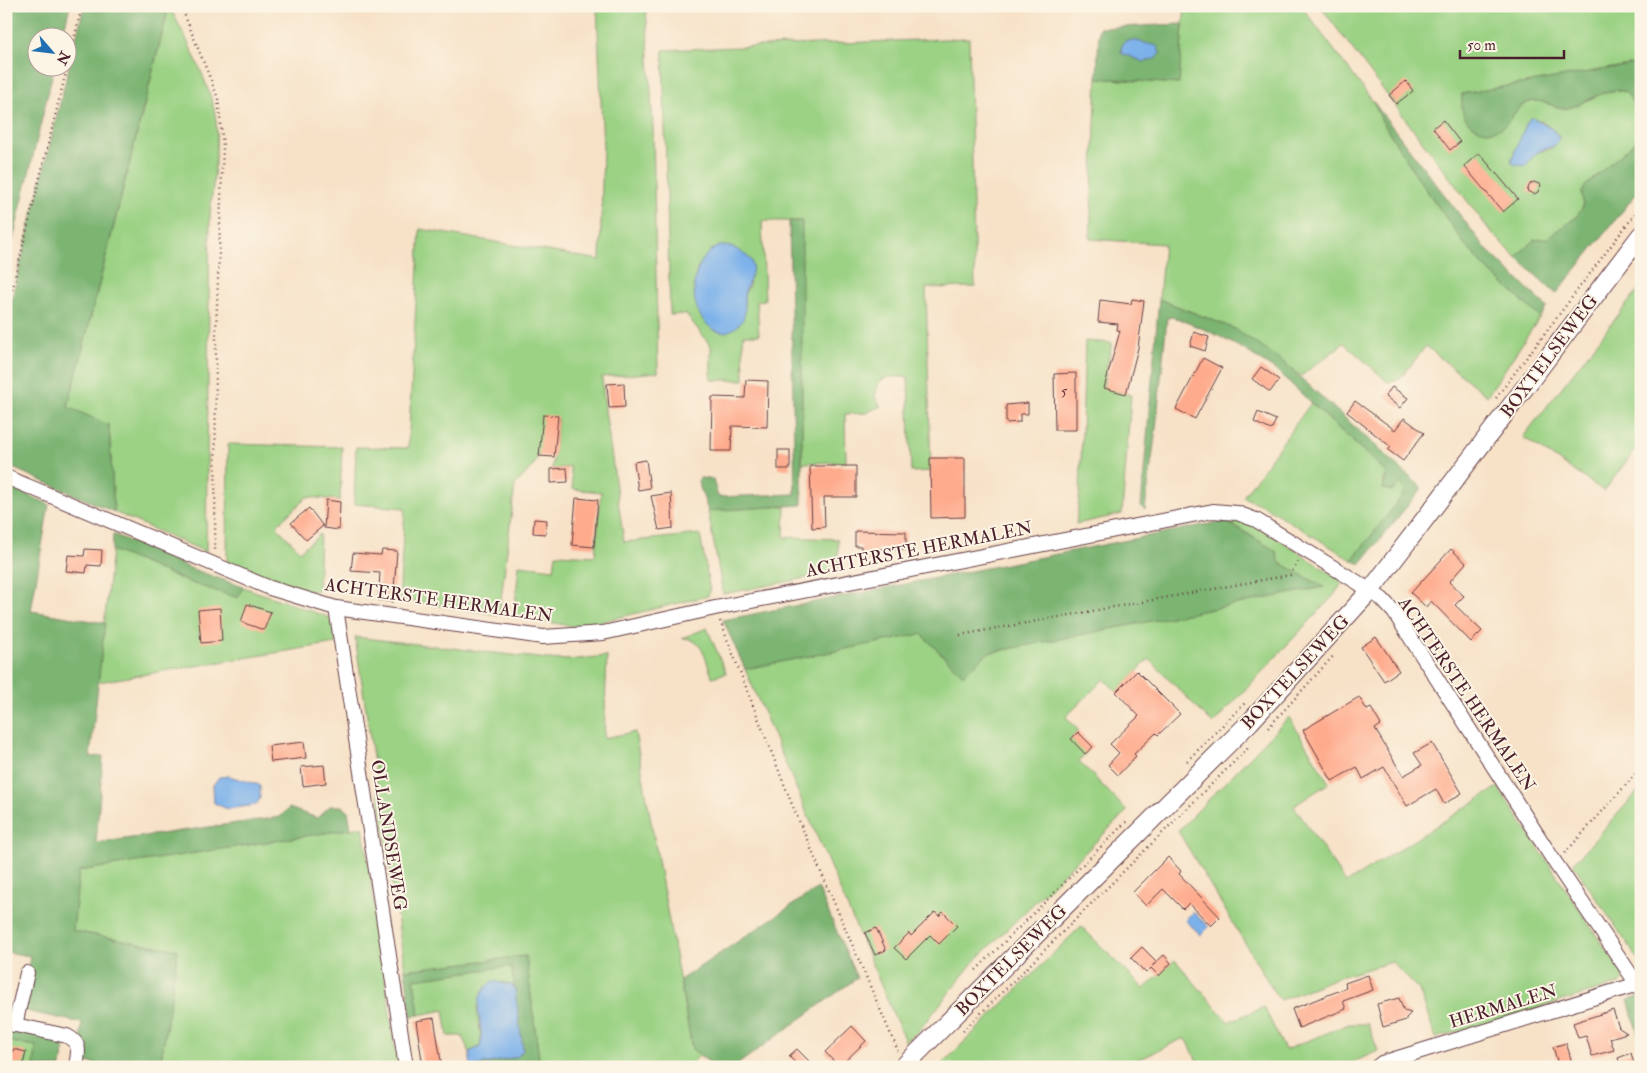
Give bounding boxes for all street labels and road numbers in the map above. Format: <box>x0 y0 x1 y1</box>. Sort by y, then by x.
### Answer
street label: BOXTELSEWEG <box>1496 290 1603 423</box>
street label: ACHTERSTE HERMALEN <box>803 516 1034 583</box>
street label: ACHTERSTE HERMALEN <box>322 573 554 628</box>
street label: ACHTERSTE HERMALEN <box>1392 592 1540 796</box>
street label: BOXTELSEWEG <box>1236 610 1354 734</box>
street label: OLLANDSEWEG <box>365 758 412 912</box>
street label: BOXTELSEWEG <box>951 900 1072 1021</box>
street label: HERMALEN <box>1446 979 1560 1034</box>

